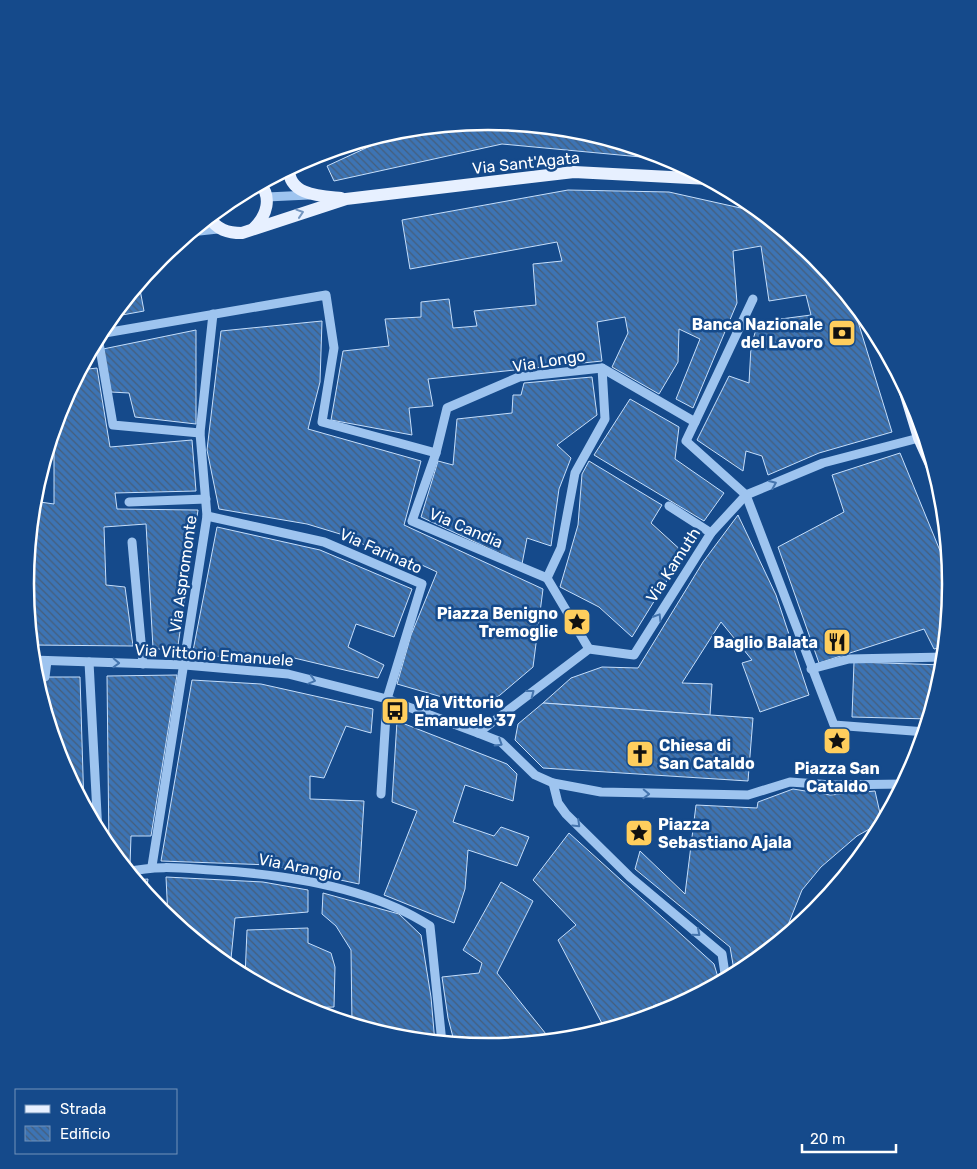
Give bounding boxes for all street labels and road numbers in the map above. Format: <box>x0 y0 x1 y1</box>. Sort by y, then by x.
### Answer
street label: Via Sant'Agata <box>471 148 581 178</box>
street label: Via Longo <box>511 346 587 376</box>
street label: Via Candia <box>426 504 506 552</box>
street label: Via Aspromonte <box>165 514 201 634</box>
street label: Via Farinato <box>337 524 425 578</box>
street label: Via Kamuth <box>642 524 704 606</box>
street label: Via Vittorio Emanuele <box>134 640 294 670</box>
street label: Via Arangio <box>257 850 343 884</box>

